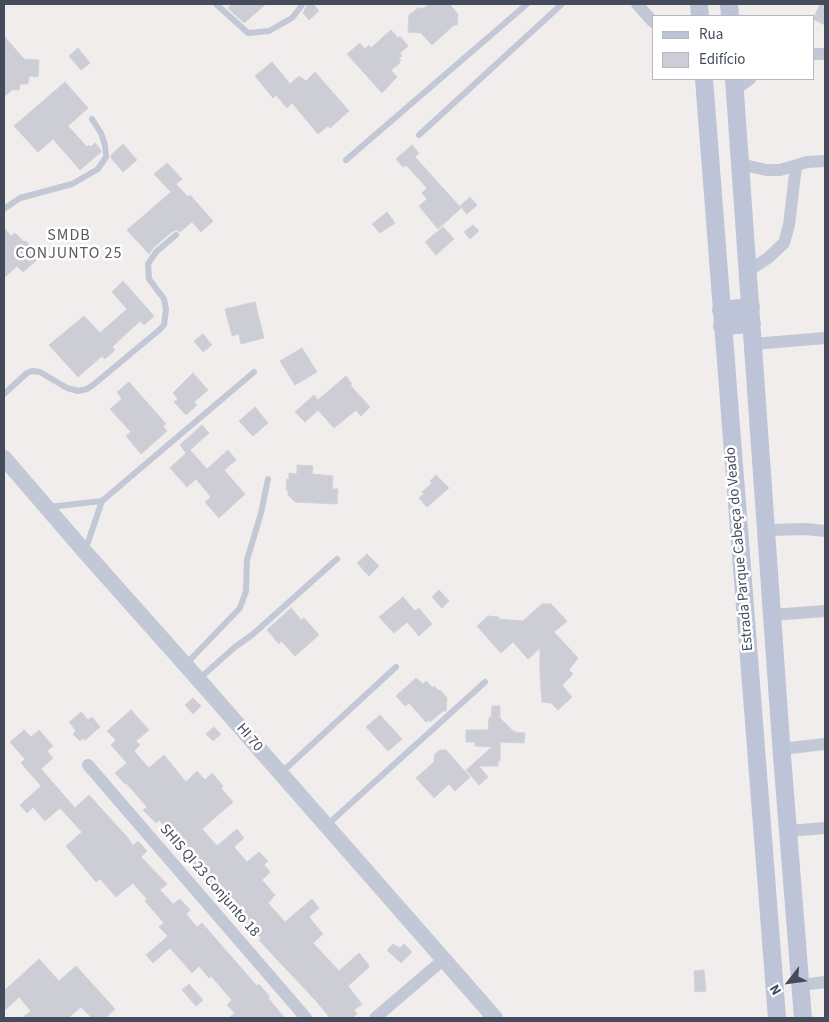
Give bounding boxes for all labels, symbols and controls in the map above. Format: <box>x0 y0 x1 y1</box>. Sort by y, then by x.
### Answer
legend <box>652 15 814 80</box>
text: Rua <box>699 24 723 45</box>
text: Edifício <box>699 49 746 70</box>
district label: SMDB CONJUNTO 25 <box>14 226 124 264</box>
street label: Estrada Parque Cabeça do Veado <box>722 446 758 652</box>
street label: HI 70 <box>232 720 266 756</box>
street label: SHIS QI 23 Conjunto 18 <box>155 821 263 941</box>
north arrow <box>764 957 814 1007</box>
text: N <box>765 980 787 999</box>

